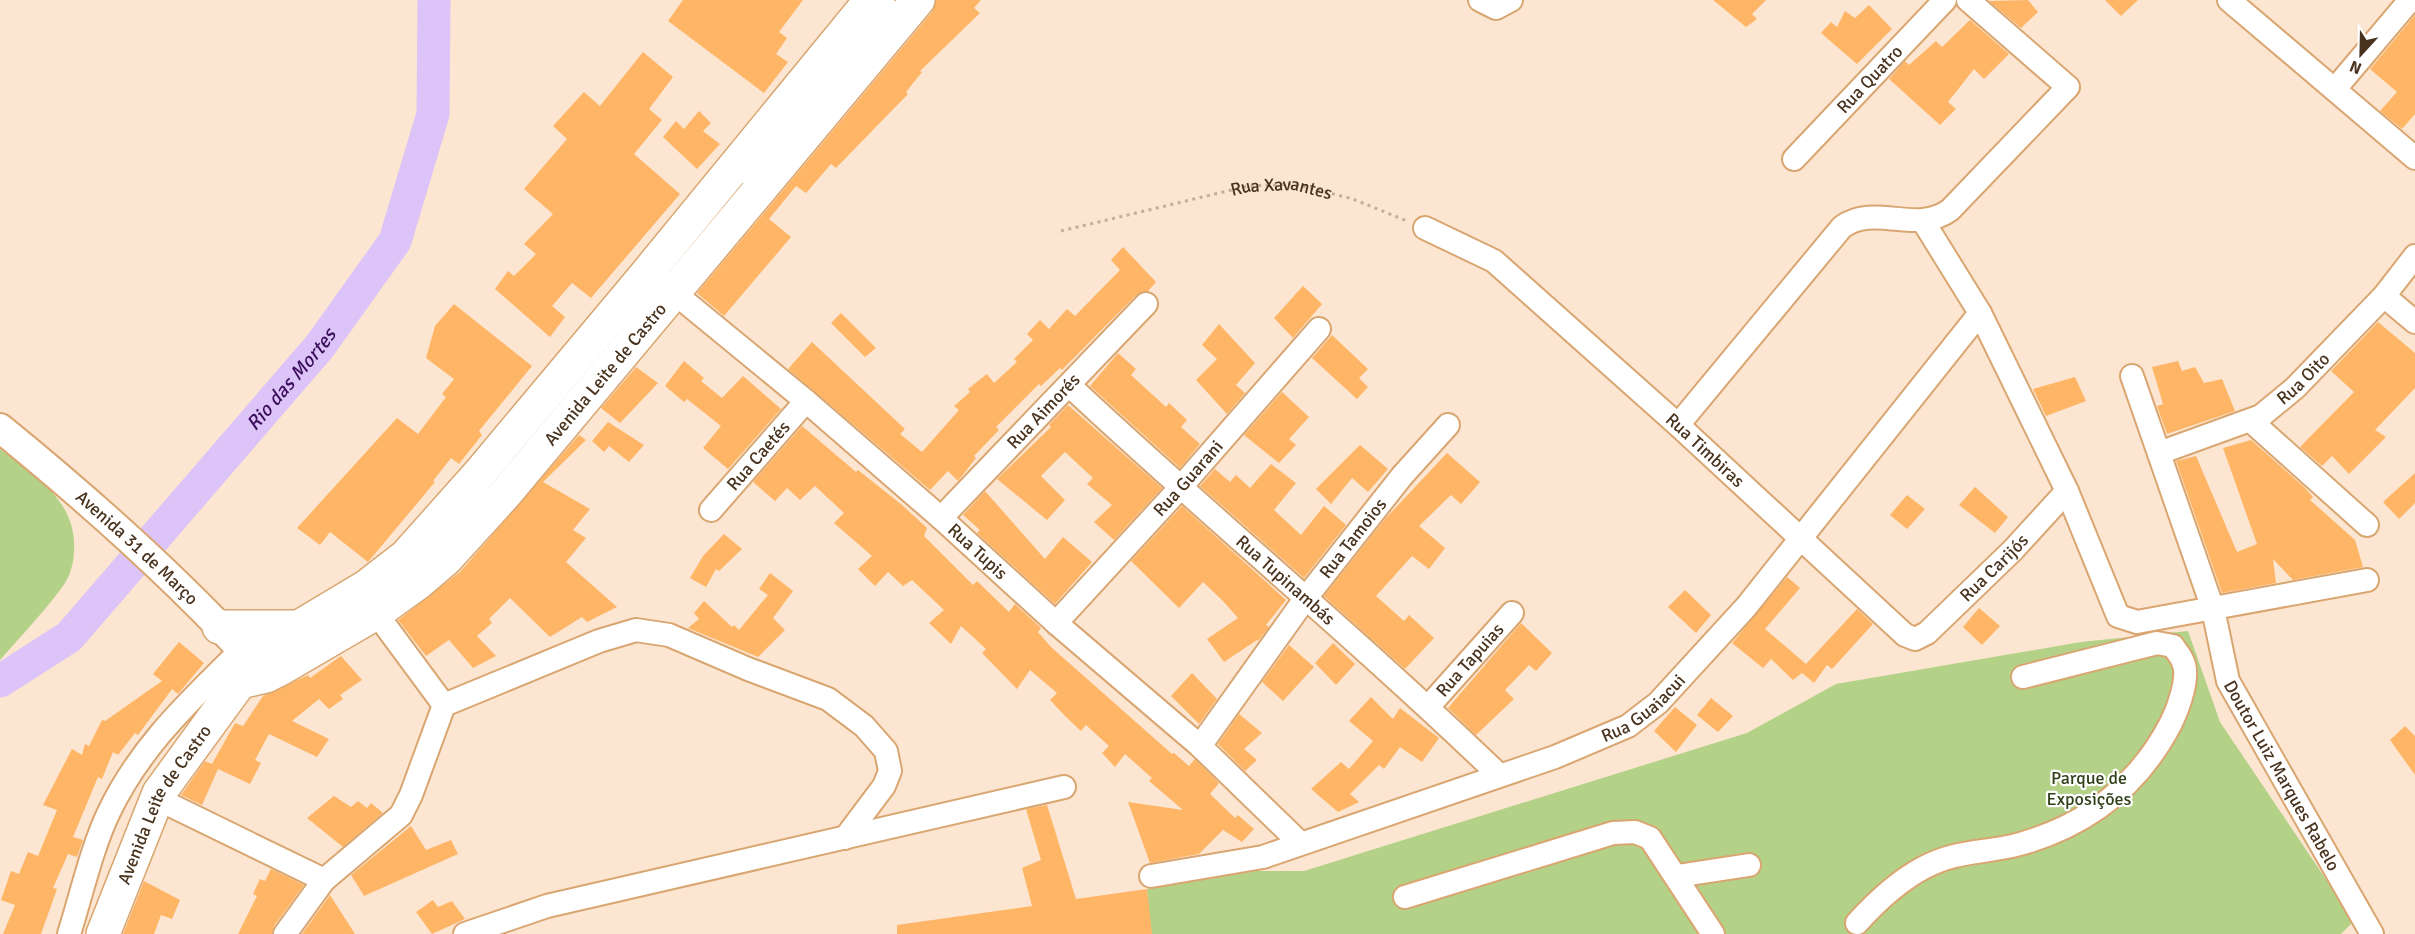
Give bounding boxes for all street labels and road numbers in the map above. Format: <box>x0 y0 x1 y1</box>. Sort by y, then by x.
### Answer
street label: Rua Quatro <box>1832 41 1907 118</box>
street label: Rua Xavantes <box>1228 173 1335 204</box>
street label: Avenida Leite de Castro <box>539 298 671 450</box>
street label: Rua Oito <box>2272 348 2334 409</box>
street label: Rua Aimorés <box>1002 369 1085 453</box>
street label: Rua Timbiras <box>1661 408 1749 492</box>
street label: Rua Caetés <box>722 416 795 495</box>
street label: Rua Guarani <box>1149 436 1228 521</box>
street label: Avenida 31 de Março <box>71 486 203 610</box>
street label: Rua Tamoios <box>1315 494 1391 583</box>
street label: Rua Tupis <box>943 519 1012 584</box>
street label: Rua Carijós <box>1955 529 2033 606</box>
street label: Rua Tupinambás <box>1231 530 1340 630</box>
street label: Rua Tapuias <box>1431 619 1509 701</box>
street label: Rua Guaiacui <box>1598 670 1690 747</box>
street label: Doutor Luiz Marques Rabelo <box>2219 676 2345 875</box>
street label: Avenida Leite de Castro <box>113 720 216 888</box>

